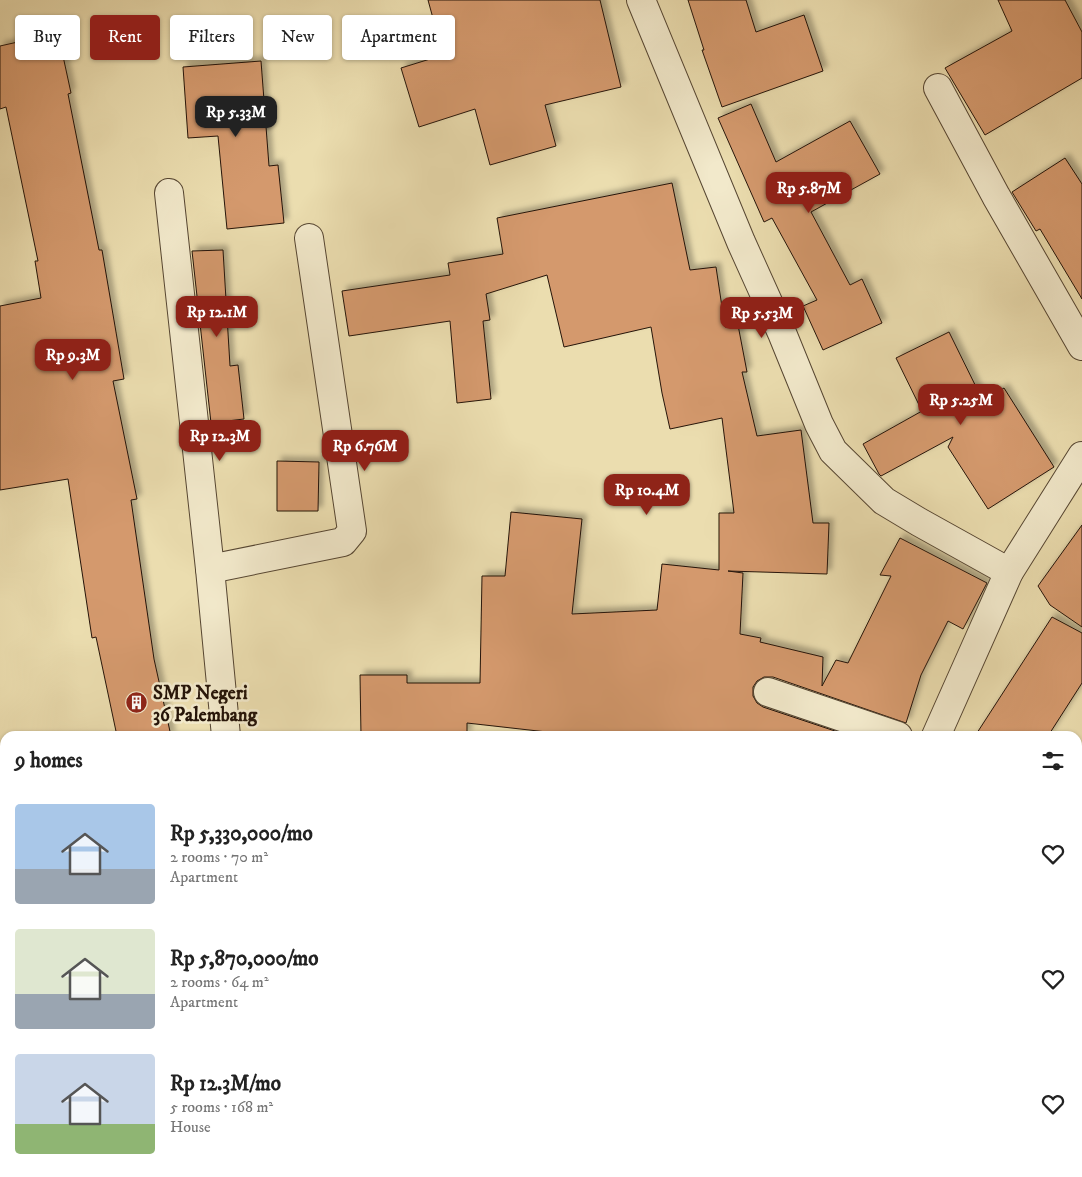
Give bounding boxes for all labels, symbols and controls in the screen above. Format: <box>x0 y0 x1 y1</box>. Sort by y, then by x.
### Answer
chip: Buy <box>15 15 80 60</box>
chip: Rent <box>90 15 160 60</box>
chip: Filters <box>170 15 253 60</box>
chip: New <box>263 15 332 60</box>
chip: Apartment <box>342 15 455 60</box>
pin: Rp 5.33M <box>184 96 288 138</box>
text: Rp 5.33M <box>206 102 266 122</box>
pin: Rp 5.87M <box>757 172 861 214</box>
text: Rp 5.87M <box>777 178 841 198</box>
pin: Rp 12.1M <box>165 296 269 338</box>
pin: Rp 5.53M <box>710 296 814 339</box>
text: Rp 12.1M <box>187 302 247 322</box>
text: Rp 5.53M <box>731 303 793 323</box>
pin: Rp 9.3M <box>27 338 119 381</box>
text: Rp 9.3M <box>46 345 100 365</box>
pin: Rp 5.25M <box>909 384 1013 426</box>
text: Rp 5.25M <box>929 390 993 410</box>
pin: Rp 12.3M <box>168 420 272 462</box>
text: Rp 12.3M <box>190 426 250 446</box>
pin: Rp 6.76M <box>313 430 417 472</box>
text: Rp 6.76M <box>333 436 397 456</box>
pin: Rp 10.4M <box>595 474 699 516</box>
text: Rp 10.4M <box>615 480 679 500</box>
place label: SMP Negeri 36 Palembang <box>153 682 258 727</box>
building icon: SMP Negeri 36 Palembang <box>125 691 149 715</box>
icon: filters <box>1039 747 1067 775</box>
text: 9 homes <box>15 748 83 774</box>
text: Rp 5,330,000/mo <box>170 821 313 847</box>
icon: home <box>55 824 115 884</box>
icon: heart <box>1039 840 1067 868</box>
text: 2 rooms · 70 m² <box>170 847 268 867</box>
text: Apartment <box>170 867 238 887</box>
text: Rp 5,870,000/mo <box>170 946 319 972</box>
icon: home <box>55 949 115 1009</box>
icon: heart <box>1039 965 1067 993</box>
text: 2 rooms · 64 m² <box>170 972 269 992</box>
text: Apartment <box>170 992 238 1012</box>
text: Rp 12.3M/mo <box>170 1071 281 1097</box>
icon: home <box>55 1074 115 1134</box>
icon: heart <box>1039 1090 1067 1118</box>
text: 5 rooms · 168 m² <box>170 1097 273 1117</box>
text: House <box>170 1117 211 1137</box>

